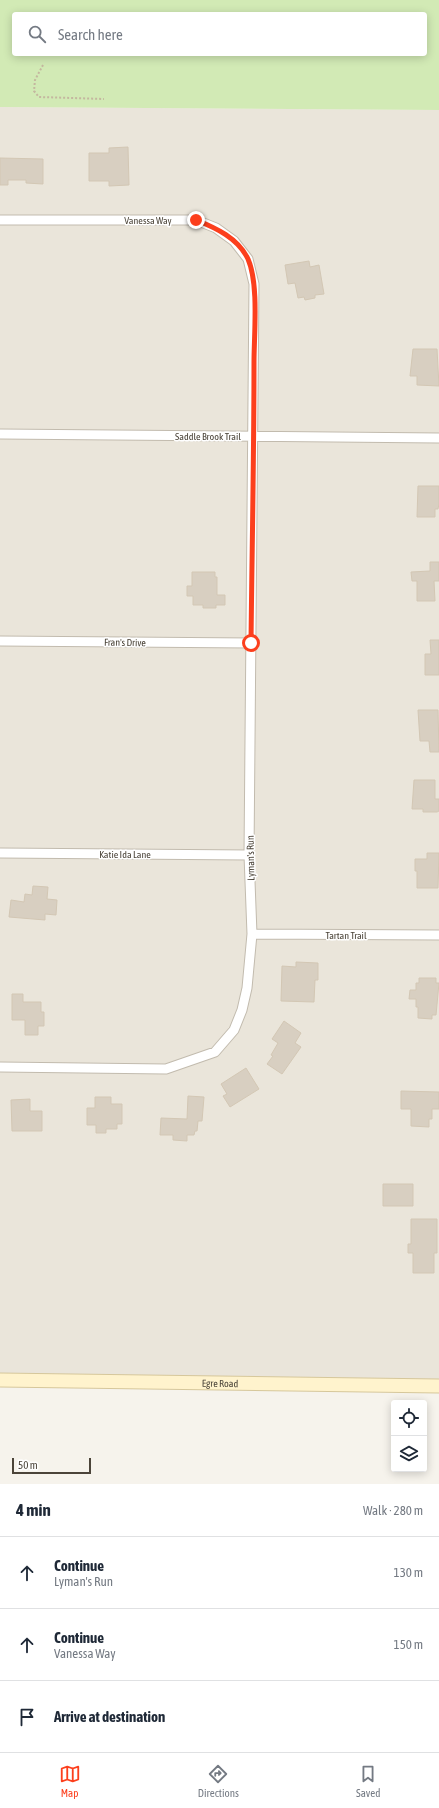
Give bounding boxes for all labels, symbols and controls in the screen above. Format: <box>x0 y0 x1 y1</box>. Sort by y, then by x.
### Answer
search box <box>12 12 427 56</box>
icon: search <box>26 23 48 45</box>
text: Search here <box>58 26 123 43</box>
route end <box>187 211 205 229</box>
street label: Vanessa Way <box>124 215 172 226</box>
street label: Saddle Brook Trail <box>175 431 241 442</box>
route start <box>242 634 260 652</box>
street label: Fran's Drive <box>104 637 146 648</box>
street label: Lyman's Run <box>245 835 256 881</box>
street label: Katie Ida Lane <box>99 849 151 860</box>
street label: Tartan Trail <box>325 930 367 941</box>
street label: Egre Road <box>202 1378 239 1389</box>
map controls <box>391 1400 427 1472</box>
button: locate <box>391 1400 427 1436</box>
button: layers <box>391 1436 427 1472</box>
scale bar <box>12 1456 91 1475</box>
text: 50 m <box>18 1459 38 1471</box>
text: 4 min <box>16 1500 51 1520</box>
text: Walk · 280 m <box>363 1503 423 1518</box>
text: Continue <box>54 1557 104 1574</box>
icon: ahead <box>16 1562 38 1584</box>
text: 130 m <box>394 1565 423 1580</box>
text: Lyman's Run <box>54 1574 113 1589</box>
text: Continue <box>54 1629 104 1646</box>
icon: ahead <box>16 1634 38 1656</box>
text: 150 m <box>394 1637 423 1652</box>
text: Vanessa Way <box>54 1646 116 1661</box>
icon: arrive <box>16 1706 38 1728</box>
text: Arrive at destination <box>54 1708 165 1725</box>
tab: Map <box>59 1763 81 1799</box>
tab: Directions <box>198 1763 239 1799</box>
tab: Saved <box>356 1763 380 1799</box>

